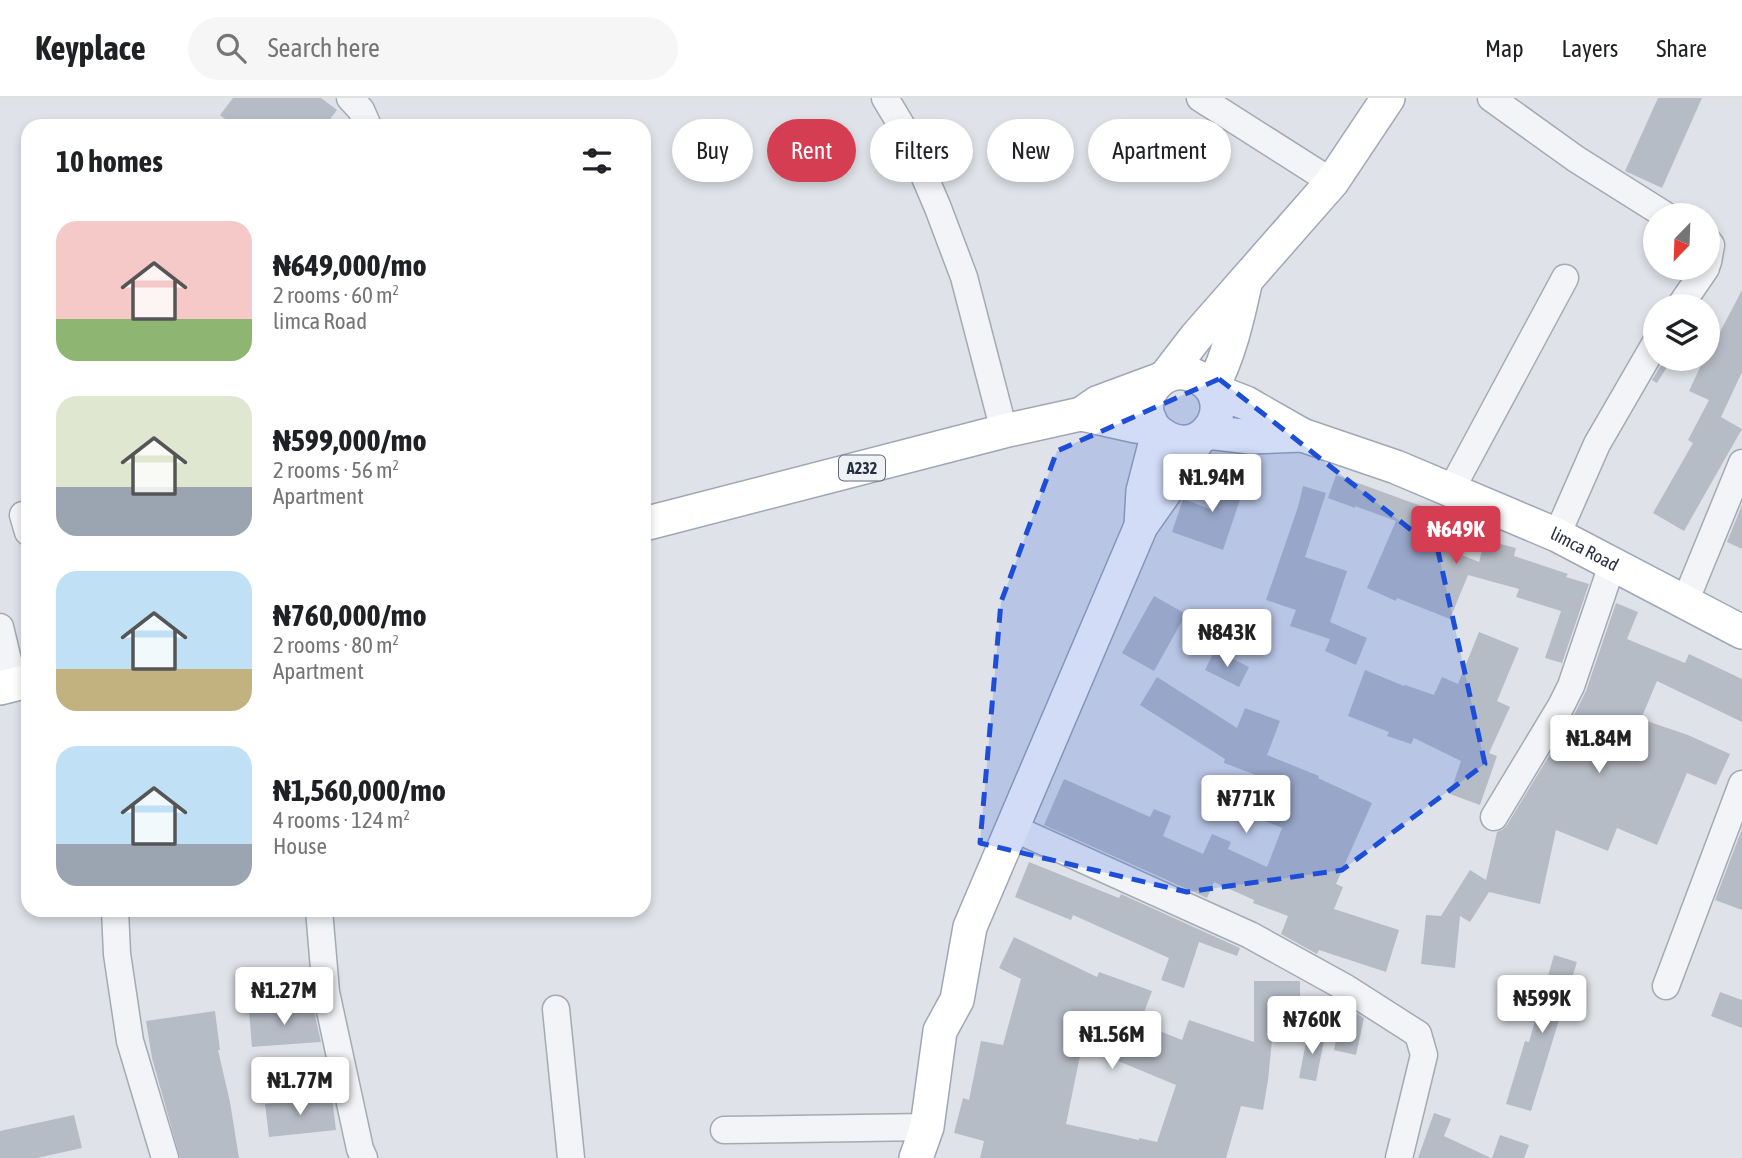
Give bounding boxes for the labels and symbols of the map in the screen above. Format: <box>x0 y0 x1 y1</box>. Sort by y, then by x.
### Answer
north arrow <box>1643 203 1720 280</box>
pin: ₦1.94M <box>1155 454 1269 514</box>
road number: A232 <box>839 456 885 480</box>
pin: ₦649K <box>1407 506 1505 566</box>
street label: limca Road <box>1548 523 1622 575</box>
pin: ₦843K <box>1178 610 1276 669</box>
pin: ₦1.84M <box>1542 716 1656 775</box>
pin: ₦771K <box>1197 776 1295 835</box>
pin: ₦1.27M <box>227 968 341 1027</box>
pin: ₦599K <box>1493 976 1591 1035</box>
pin: ₦760K <box>1263 996 1361 1056</box>
pin: ₦1.56M <box>1055 1012 1169 1071</box>
pin: ₦1.77M <box>243 1058 357 1117</box>

